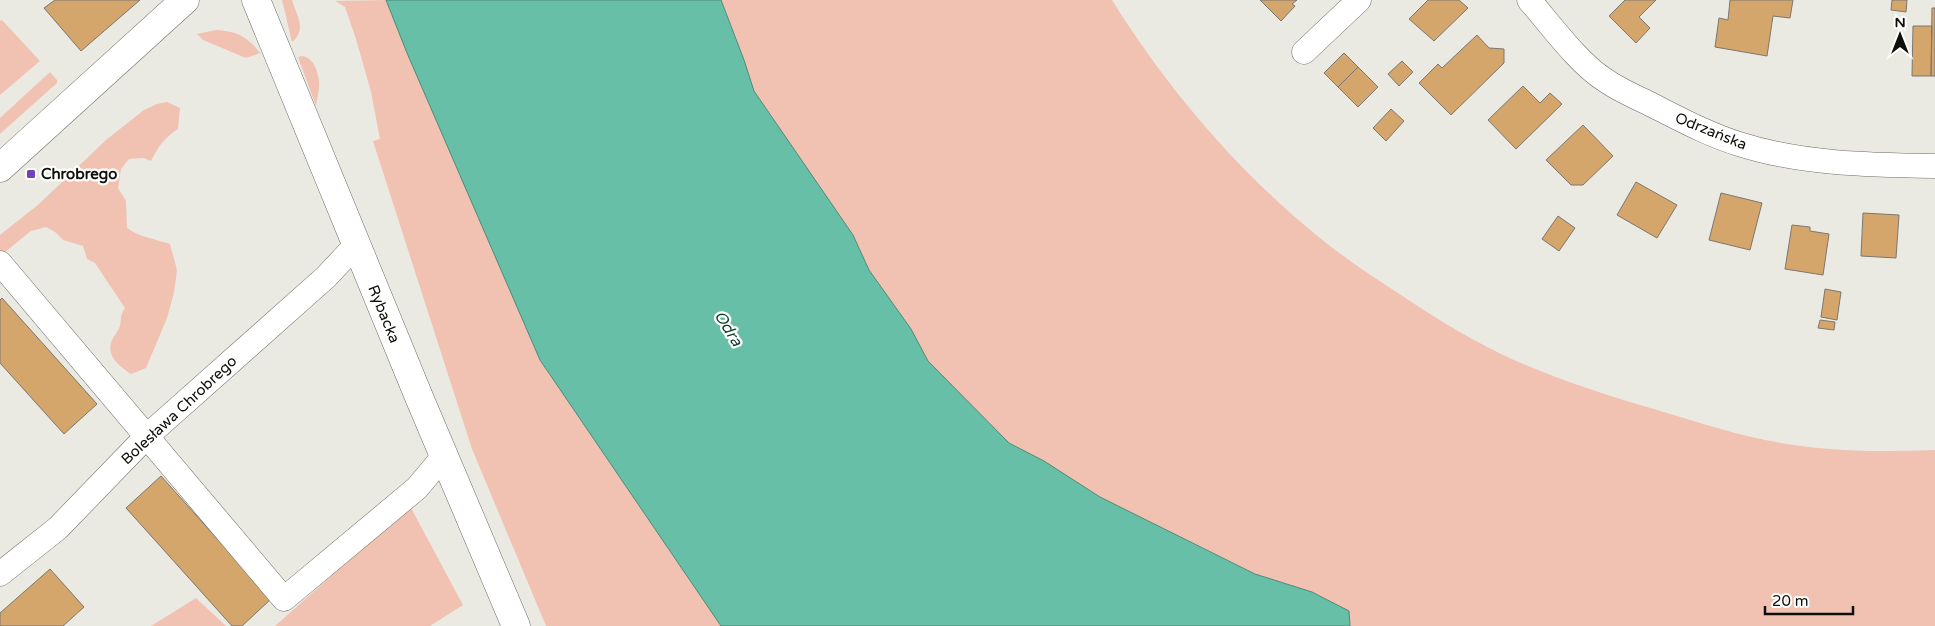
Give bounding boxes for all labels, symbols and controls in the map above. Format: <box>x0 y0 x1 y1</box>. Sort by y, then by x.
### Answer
north arrow <box>1875 10 1925 60</box>
text: N <box>1894 14 1906 31</box>
street label: Odrzańska <box>1672 108 1750 154</box>
place label: Chrobrego <box>41 165 117 184</box>
marker: Chrobrego <box>25 168 37 180</box>
street label: Rybacka <box>364 282 404 346</box>
water label: Odra <box>710 307 747 351</box>
street label: Bolesława Chrobrego <box>117 352 241 468</box>
scale bar <box>1765 584 1852 616</box>
text: 20 m <box>1772 592 1809 610</box>

